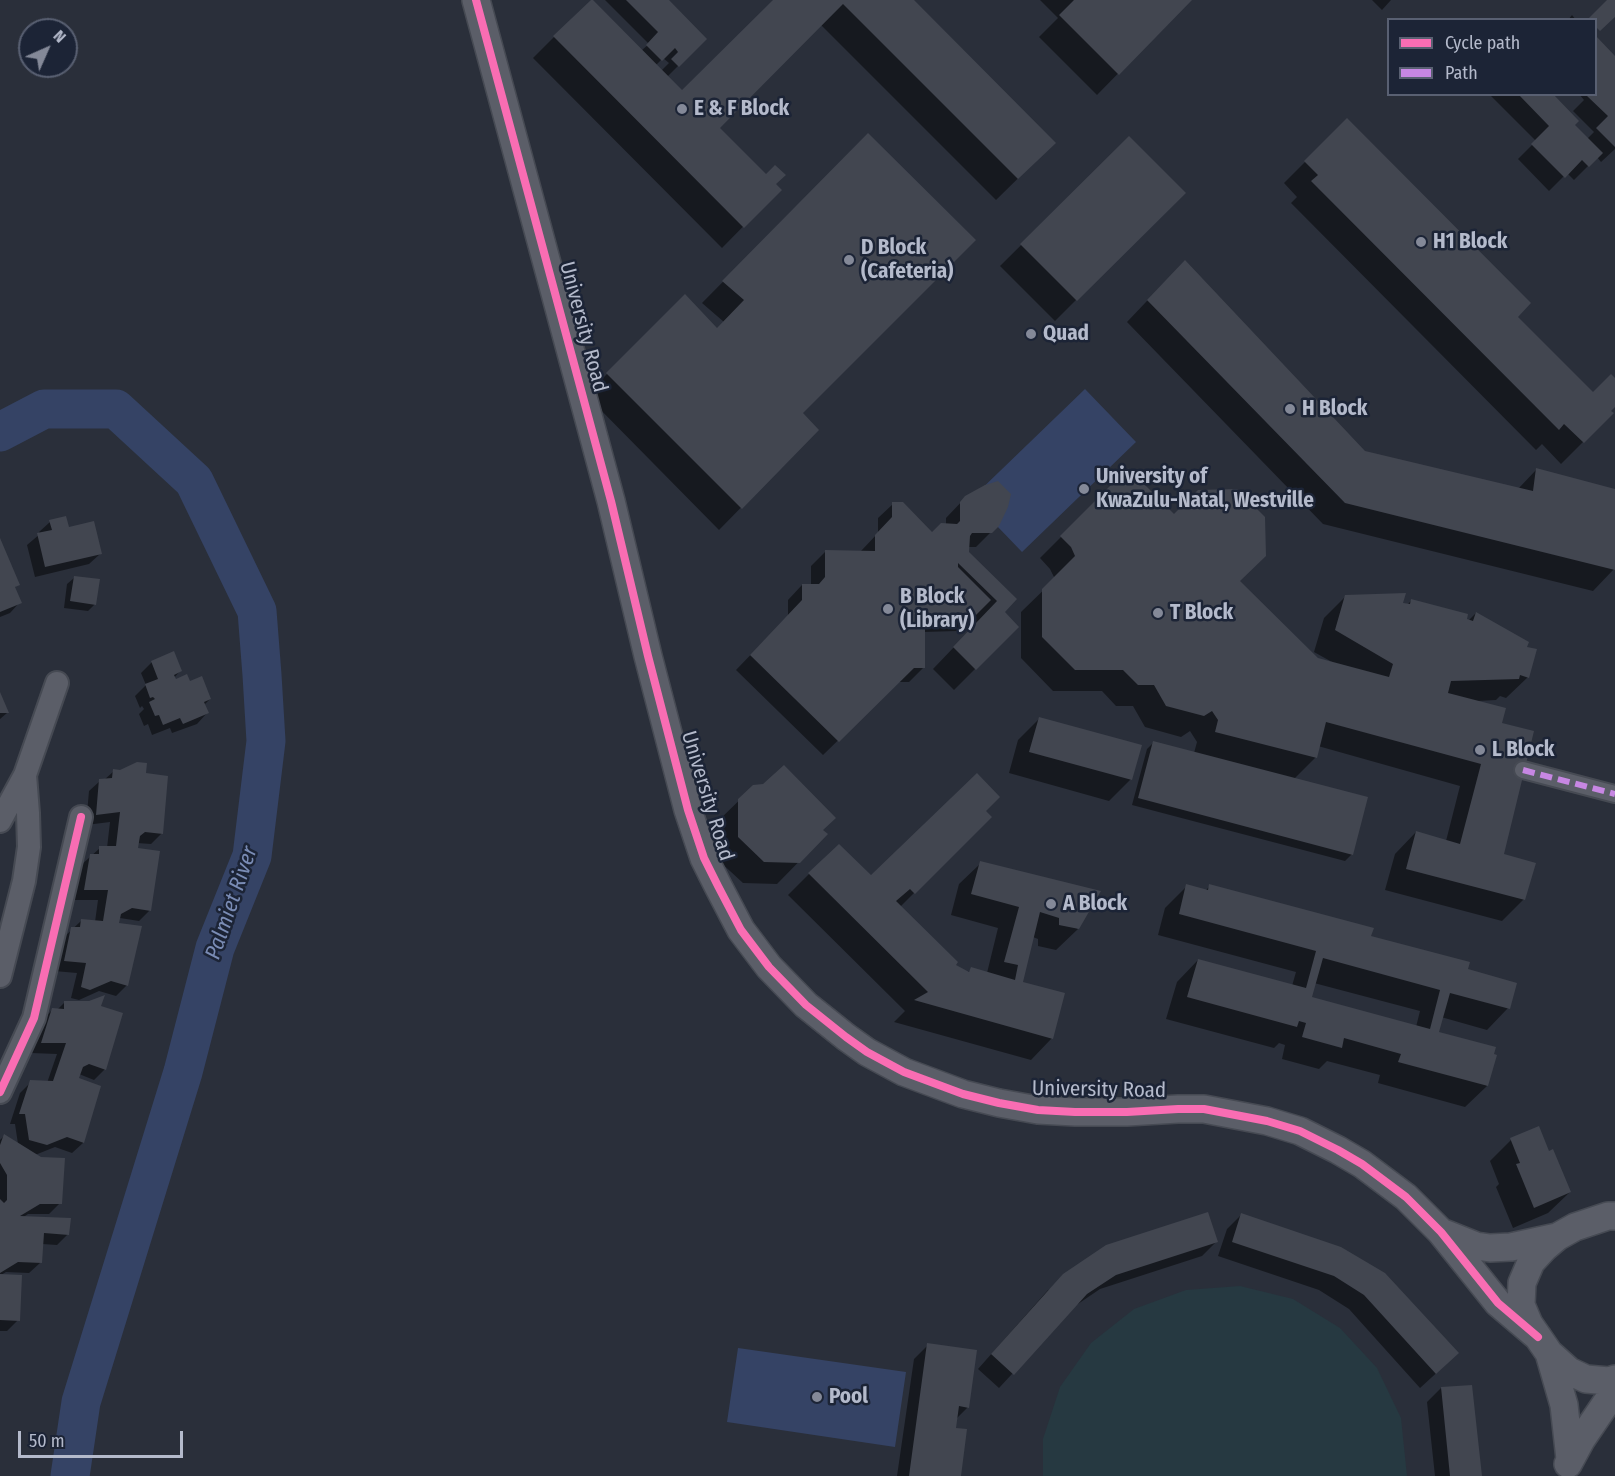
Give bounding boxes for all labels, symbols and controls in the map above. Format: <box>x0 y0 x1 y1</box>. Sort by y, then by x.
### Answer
north arrow <box>18 18 78 78</box>
legend <box>1387 18 1597 96</box>
text: N <box>50 26 70 46</box>
text: Cycle path <box>1445 32 1520 54</box>
text: Path <box>1445 62 1478 84</box>
place label: E & F Block <box>694 96 789 122</box>
marker: E & F Block <box>675 102 689 116</box>
place label: H1 Block <box>1433 229 1507 255</box>
place label: D Block (Cafeteria) <box>861 235 953 285</box>
marker: H1 Block <box>1414 235 1428 249</box>
marker: D Block (Cafeteria) <box>842 253 856 267</box>
street label: University Road <box>553 259 613 395</box>
place label: Quad <box>1043 321 1089 347</box>
marker: Quad <box>1024 327 1038 341</box>
place label: H Block <box>1302 396 1367 422</box>
marker: H Block <box>1283 402 1297 416</box>
place label: University of KwaZulu-Natal, Westville <box>1096 464 1314 514</box>
marker: University of KwaZulu-Natal, Westville <box>1077 482 1091 496</box>
place label: B Block (Library) <box>900 584 974 634</box>
place label: T Block <box>1170 600 1233 626</box>
marker: B Block (Library) <box>881 602 895 616</box>
marker: T Block <box>1151 606 1165 620</box>
street label: University Road <box>675 728 739 864</box>
place label: L Block <box>1492 737 1555 763</box>
marker: L Block <box>1473 743 1487 757</box>
water label: Palmiet River <box>200 843 264 963</box>
place label: A Block <box>1063 891 1127 917</box>
marker: A Block <box>1044 897 1058 911</box>
street label: University Road <box>1032 1076 1166 1104</box>
place label: Pool <box>829 1384 868 1410</box>
marker: Pool <box>810 1390 824 1404</box>
scale bar <box>21 1419 186 1457</box>
text: 50 m <box>29 1430 65 1452</box>

